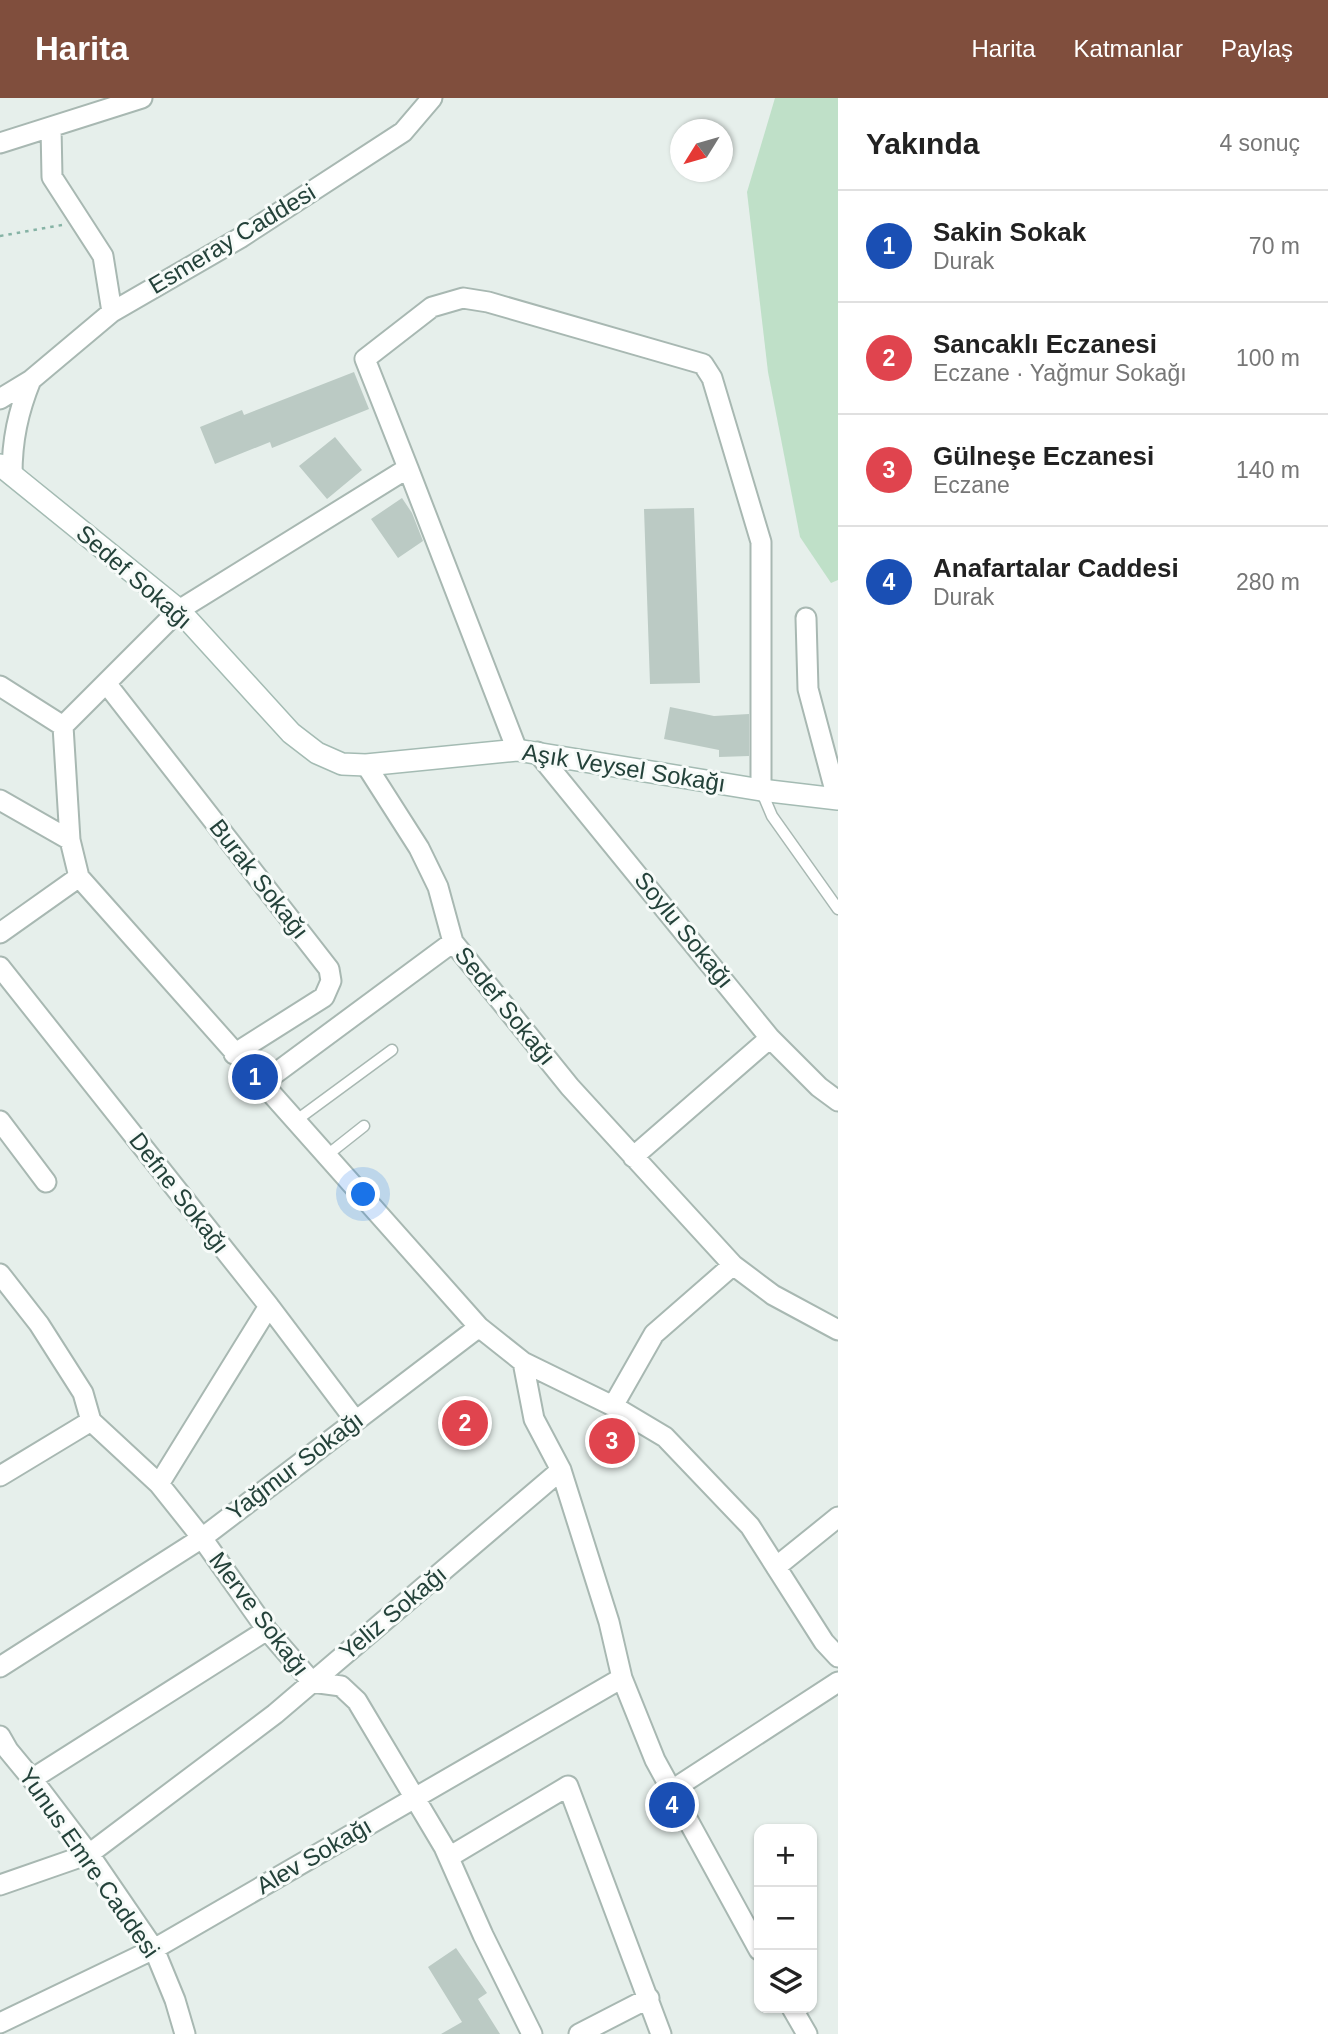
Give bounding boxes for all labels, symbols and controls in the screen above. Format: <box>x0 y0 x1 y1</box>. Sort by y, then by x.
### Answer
text: Harita <box>35 30 129 67</box>
text: Harita <box>972 35 1036 62</box>
text: Katmanlar <box>1074 35 1183 62</box>
text: Paylaş <box>1221 35 1293 62</box>
north arrow <box>670 119 733 182</box>
text: Yakında <box>866 127 979 160</box>
text: 4 sonuç <box>1219 130 1300 156</box>
street label: Esmeray Caddesi <box>144 178 320 299</box>
text: Sakin Sokak <box>933 217 1086 247</box>
text: 1 <box>883 233 895 259</box>
text: 70 m <box>1249 233 1300 259</box>
text: Durak <box>933 248 994 274</box>
text: Sancaklı Eczanesi <box>933 329 1157 359</box>
text: 2 <box>883 345 895 371</box>
text: 100 m <box>1236 345 1300 371</box>
text: Eczane · Yağmur Sokağı <box>933 360 1187 386</box>
text: Gülneşe Eczanesi <box>933 441 1154 471</box>
text: 3 <box>883 457 895 483</box>
text: 140 m <box>1236 457 1300 483</box>
text: Eczane <box>933 472 1010 498</box>
street label: Sedef Sokağı <box>71 519 198 634</box>
text: Anafartalar Caddesi <box>933 553 1179 583</box>
text: 4 <box>883 569 895 595</box>
text: 280 m <box>1236 569 1300 595</box>
text: Durak <box>933 584 994 610</box>
street label: Aşık Veysel Sokağı <box>521 738 728 797</box>
street label: Burak Sokağı <box>204 814 314 944</box>
street label: Soylu Sokağı <box>629 866 739 993</box>
street label: Sedef Sokağı <box>450 941 561 1070</box>
pin: 1 <box>232 1051 278 1103</box>
street label: Defne Sokağı <box>124 1127 235 1258</box>
your location <box>346 1177 380 1211</box>
pin: 2 <box>442 1397 488 1449</box>
street label: Yağmur Sokağı <box>221 1406 368 1526</box>
pin: 3 <box>589 1415 635 1467</box>
street label: Merve Sokağı <box>204 1546 315 1681</box>
street label: Yeliz Sokağı <box>334 1560 452 1665</box>
street label: Yunus Emre Caddesi <box>14 1763 165 1963</box>
pin: 4 <box>649 1779 695 1831</box>
street label: Alev Sokağı <box>252 1812 376 1899</box>
map controls <box>754 1824 817 2013</box>
button: + <box>754 1824 817 1887</box>
button: − <box>754 1887 817 1950</box>
button: layers <box>754 1950 817 2013</box>

